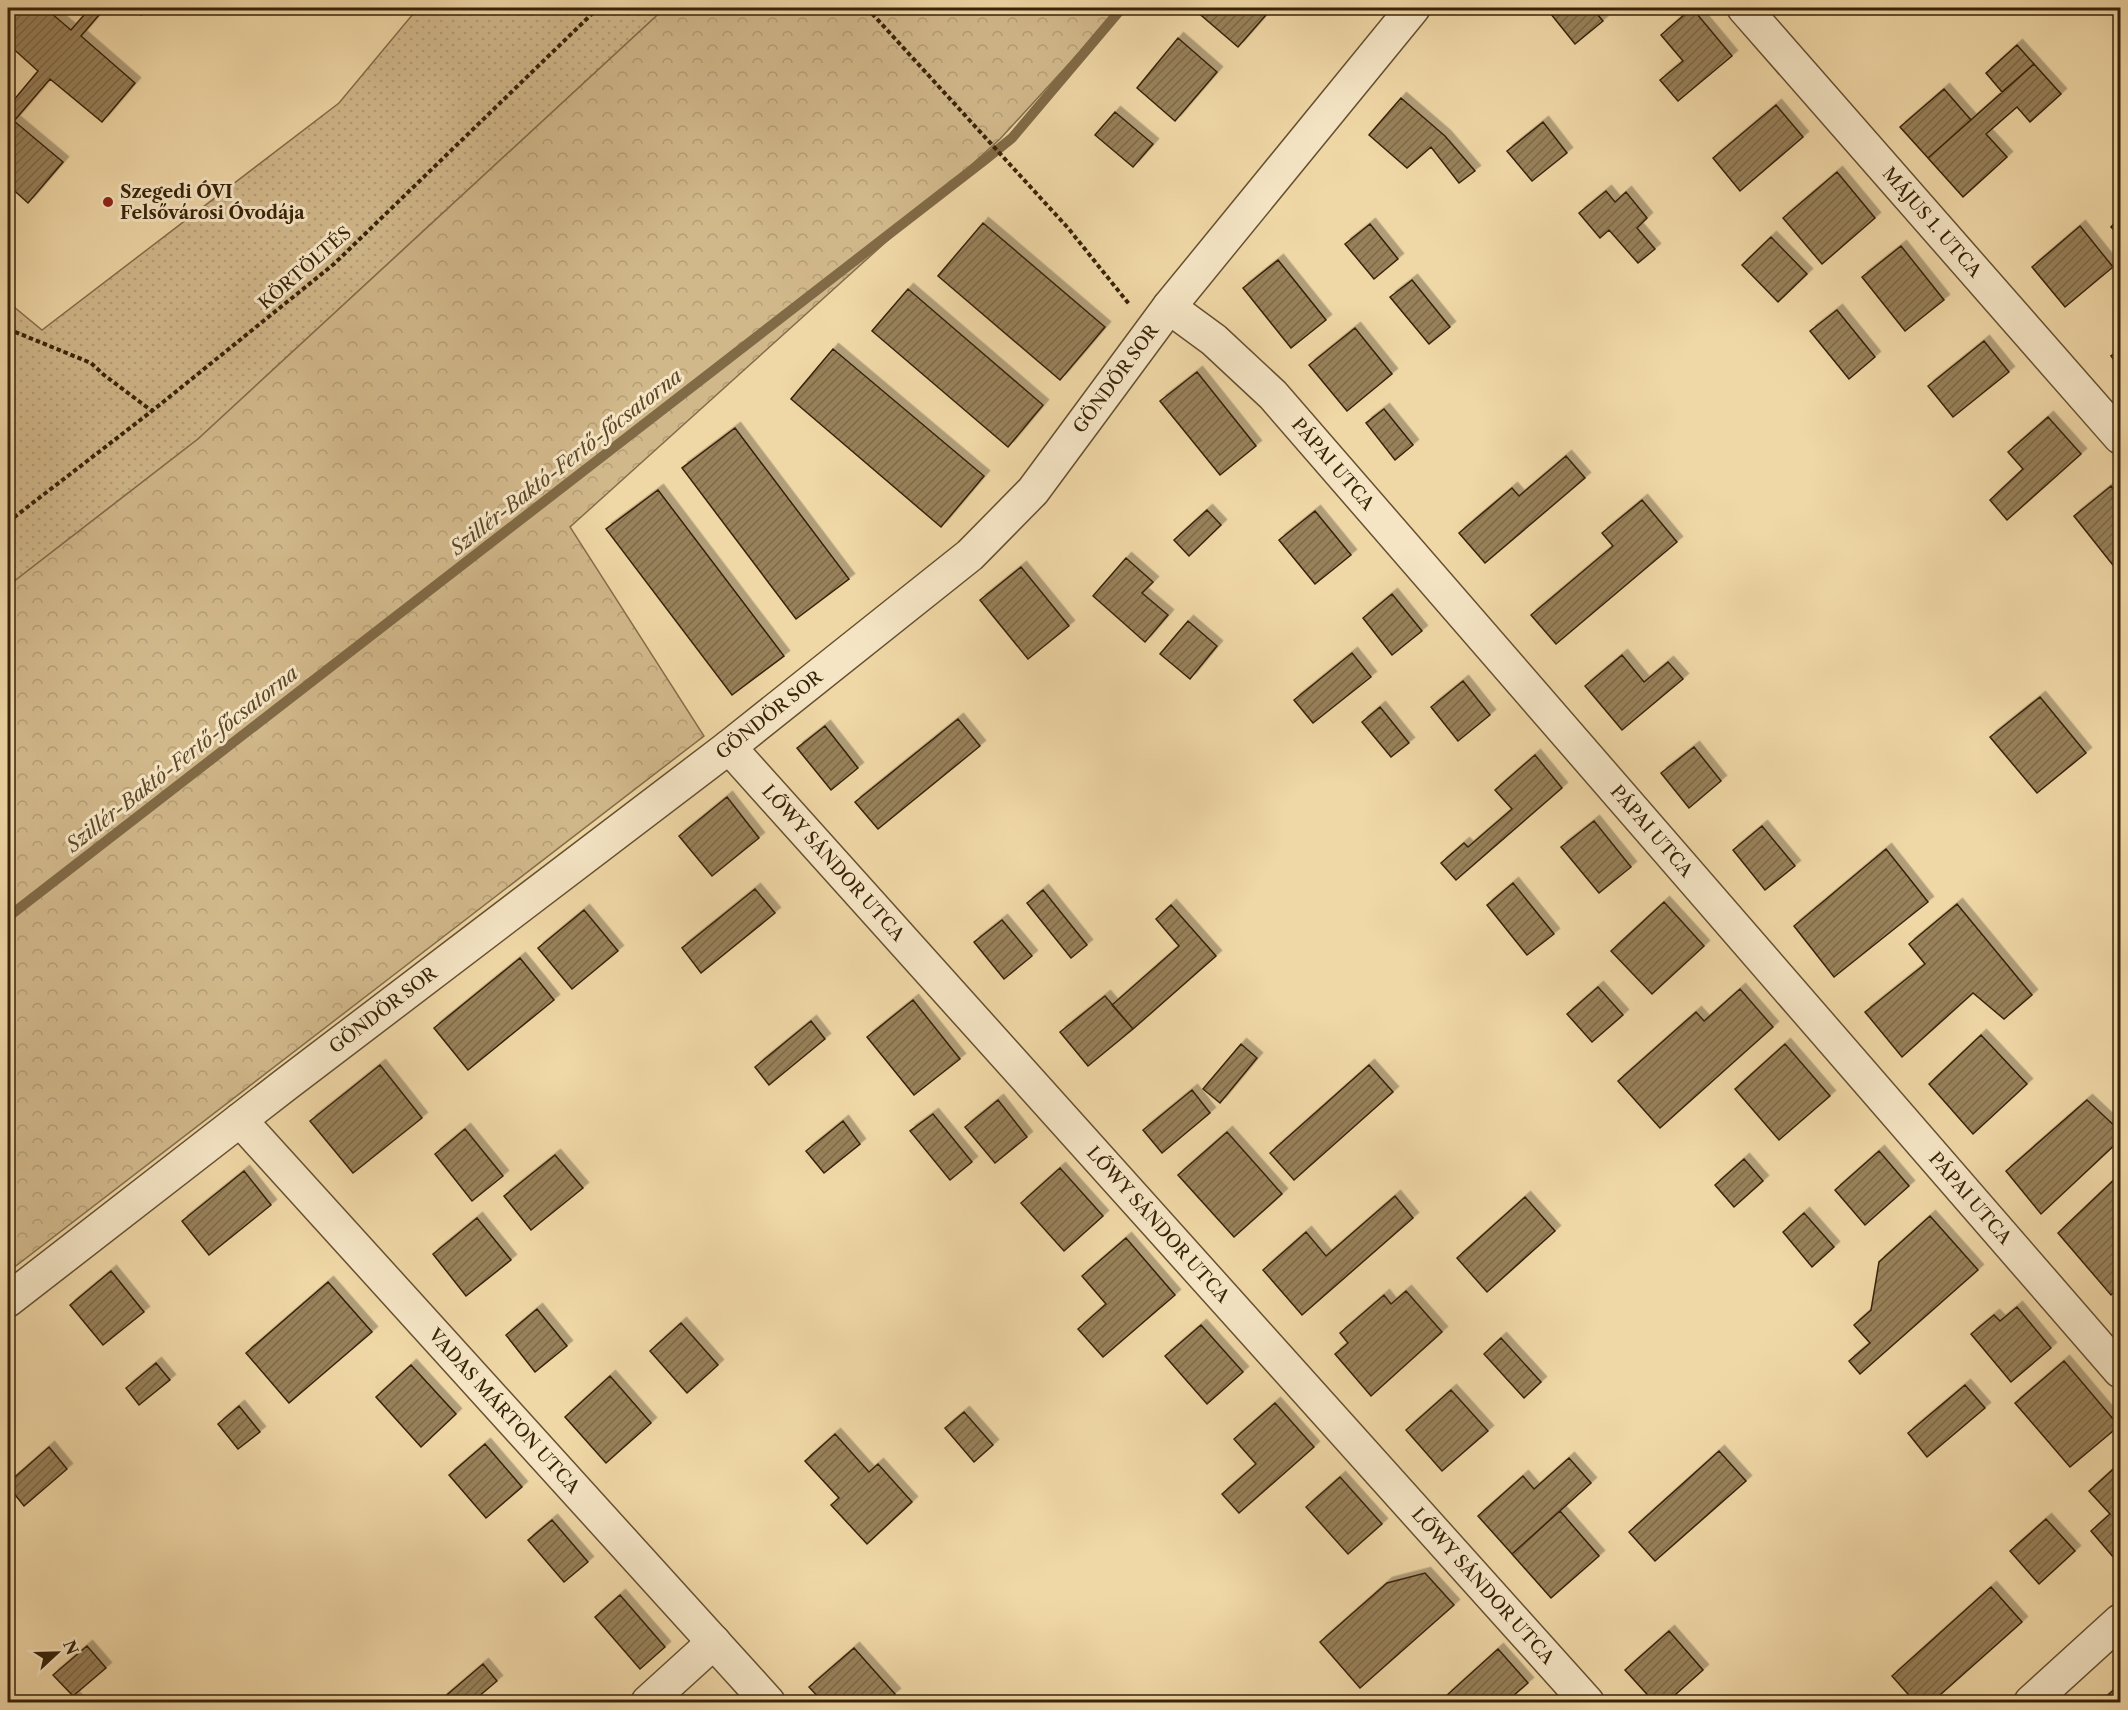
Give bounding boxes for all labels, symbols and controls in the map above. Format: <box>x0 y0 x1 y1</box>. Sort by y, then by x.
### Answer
street label: MÁJUS 1. UTCA <box>1878 163 1986 282</box>
place label: Szegedi ÓVI Felsővárosi Óvodája <box>120 180 305 224</box>
marker: Szegedi ÓVI Felsővárosi Óvodája <box>101 195 115 209</box>
street label: KÖRTÖLTÉS <box>254 221 356 314</box>
street label: GÖNDÖR SOR <box>1069 320 1164 437</box>
water label: Szillér-Baktó-Fertő-főcsatorna <box>445 364 687 561</box>
street label: PÁPAI UTCA <box>1287 414 1379 515</box>
water label: Szillér-Baktó-Fertő-főcsatorna <box>61 661 303 858</box>
street label: GÖNDÖR SOR <box>712 666 827 764</box>
street label: LŐWY SÁNDOR UTCA <box>757 780 910 946</box>
street label: PÁPAI UTCA <box>1606 781 1698 882</box>
street label: GÖNDÖR SOR <box>325 962 442 1058</box>
street label: LŐWY SÁNDOR UTCA <box>1082 1142 1234 1308</box>
street label: PÁPAI UTCA <box>1924 1148 2016 1249</box>
street label: VADAS MÁRTON UTCA <box>423 1323 585 1499</box>
street label: LŐWY SÁNDOR UTCA <box>1407 1503 1559 1669</box>
north arrow <box>27 1623 87 1683</box>
text: N <box>59 1637 83 1658</box>

